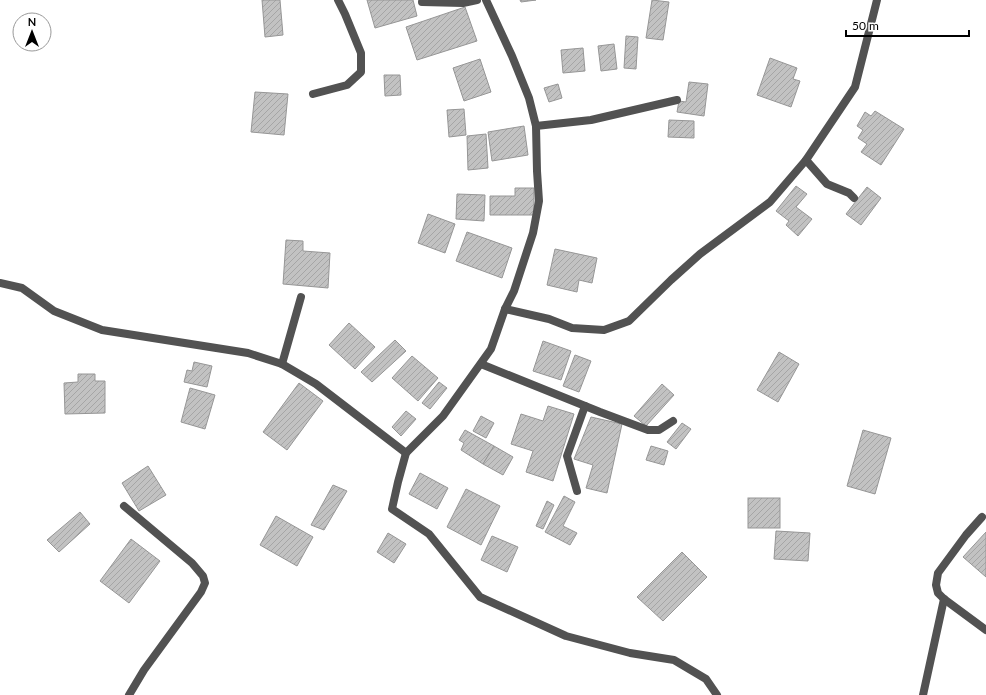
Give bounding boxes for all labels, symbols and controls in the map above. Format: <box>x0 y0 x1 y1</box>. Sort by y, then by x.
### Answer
north arrow <box>12 12 52 52</box>
scale bar <box>846 12 969 38</box>
text: N <box>28 15 36 28</box>
text: 50 m <box>852 18 879 33</box>

